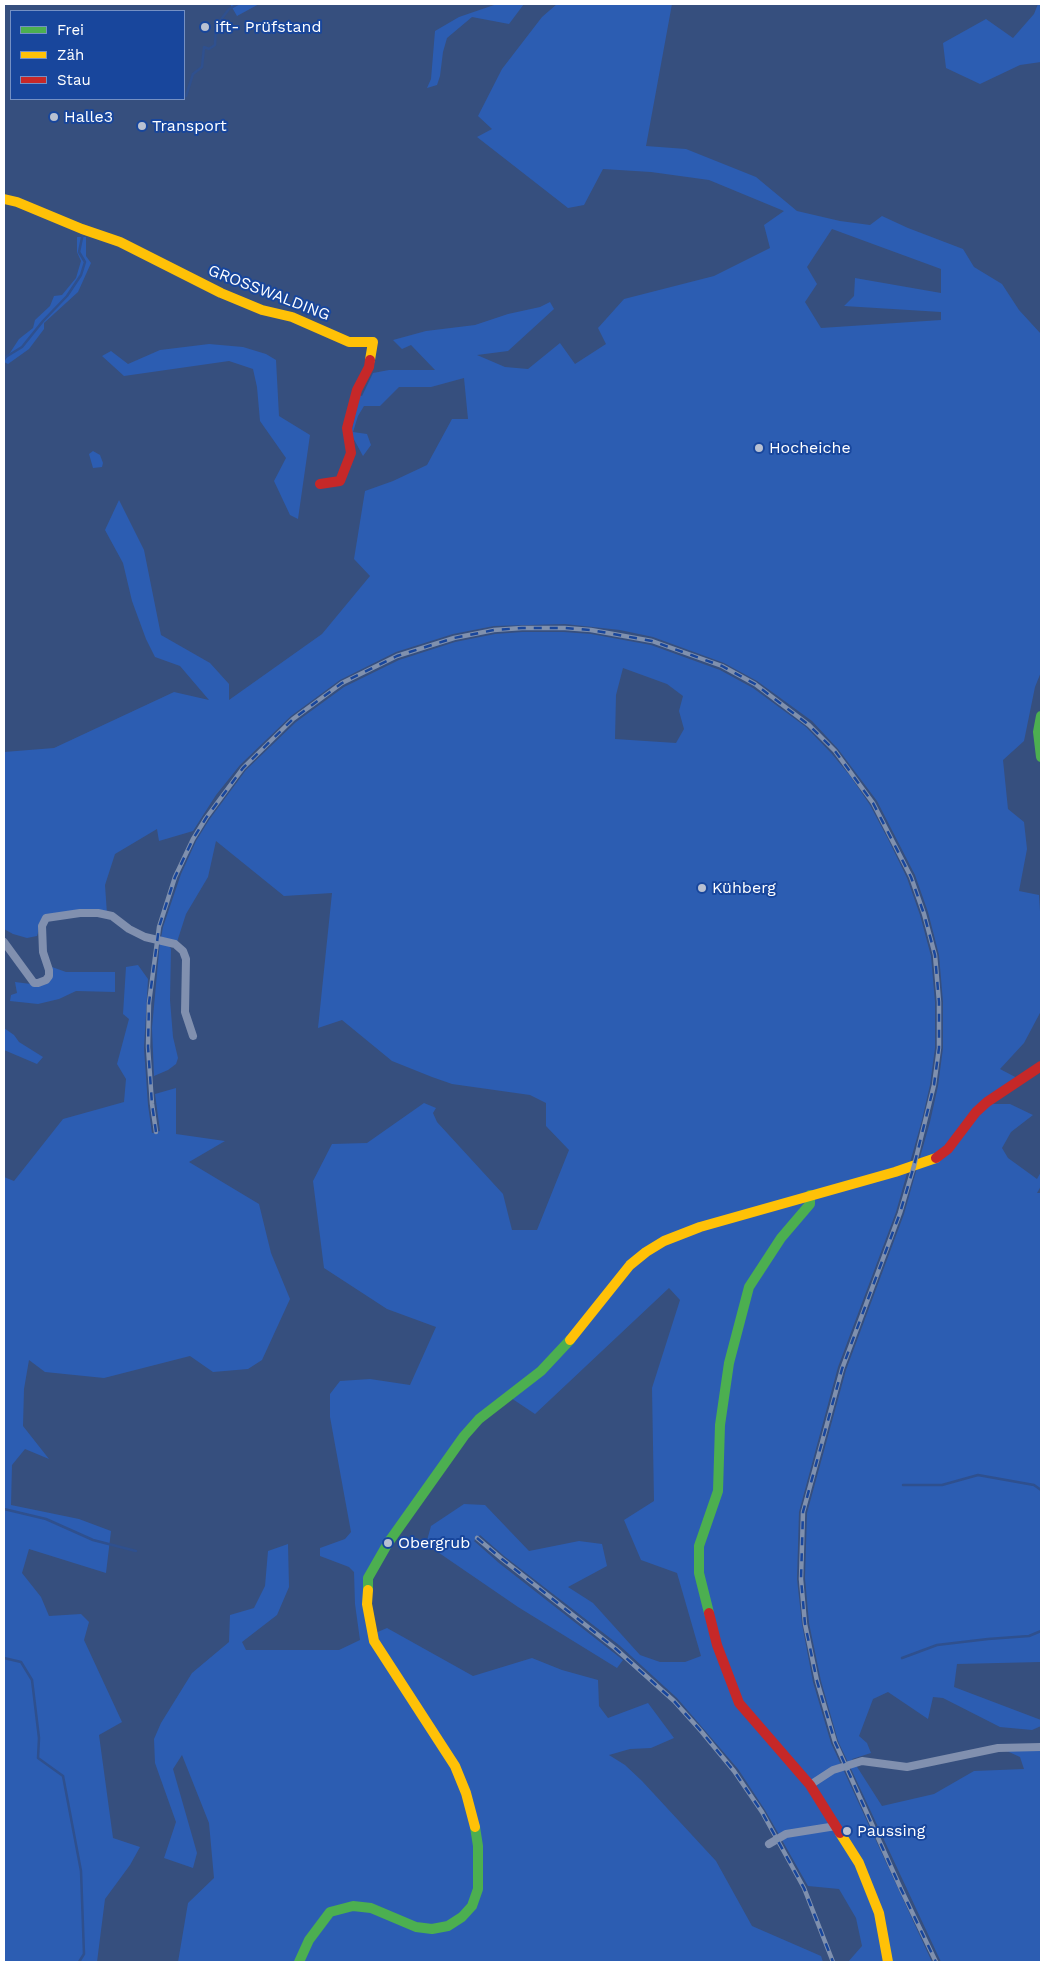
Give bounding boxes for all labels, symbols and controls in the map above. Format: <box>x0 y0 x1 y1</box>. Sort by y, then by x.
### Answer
legend <box>10 10 185 100</box>
place label: ift- Prüfstand <box>215 17 321 37</box>
text: Frei <box>57 21 84 39</box>
marker: ift- Prüfstand <box>199 21 211 33</box>
text: Zäh <box>57 46 84 64</box>
text: Stau <box>57 71 91 89</box>
place label: Halle3 <box>64 107 113 127</box>
marker: Halle3 <box>48 111 60 123</box>
place label: Transport <box>152 116 227 136</box>
marker: Transport <box>136 120 148 132</box>
street label: GROSSWALDING <box>205 261 333 325</box>
place label: Hocheiche <box>769 438 851 458</box>
marker: Hocheiche <box>753 442 765 454</box>
place label: Kühberg <box>712 878 776 898</box>
marker: Kühberg <box>696 882 708 894</box>
place label: Obergrub <box>398 1533 470 1553</box>
marker: Obergrub <box>382 1537 394 1549</box>
place label: Paussing <box>857 1821 925 1841</box>
marker: Paussing <box>841 1825 853 1837</box>

